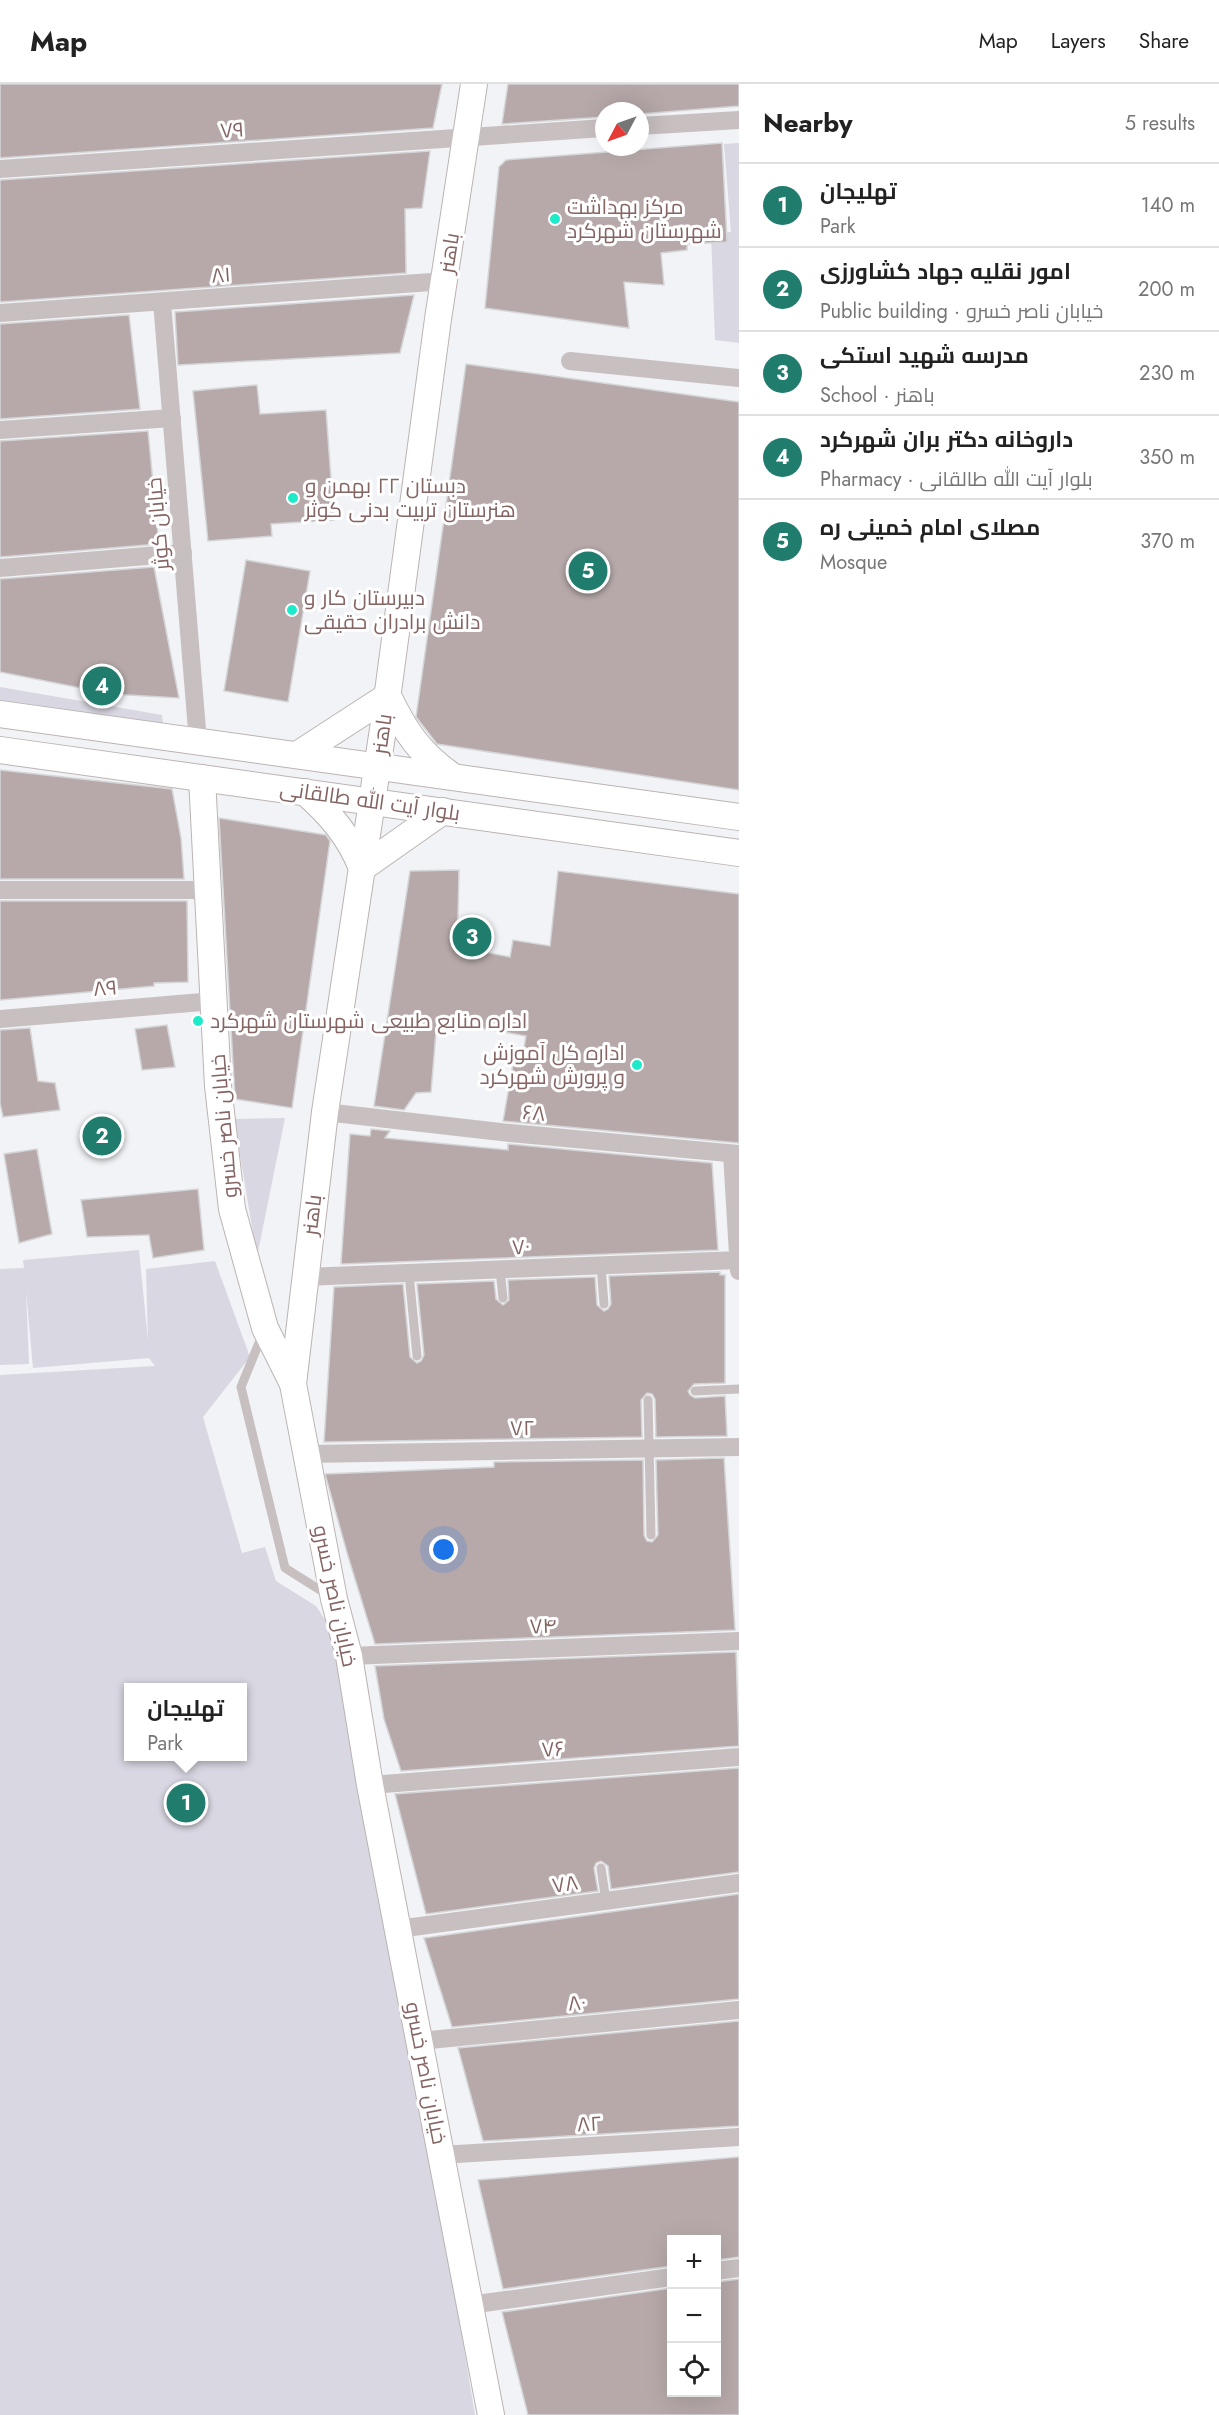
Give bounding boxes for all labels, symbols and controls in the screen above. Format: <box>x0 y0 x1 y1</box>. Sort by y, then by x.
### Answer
text: Map <box>30 21 87 62</box>
text: Map <box>979 26 1018 56</box>
text: Layers <box>1051 26 1106 56</box>
text: Share <box>1139 26 1189 56</box>
north arrow <box>595 102 649 156</box>
text: Nearby <box>763 104 852 142</box>
text: 5 results <box>1125 109 1195 138</box>
street label: ۷۹ <box>219 114 245 146</box>
text: تهلیجان <box>820 175 897 207</box>
text: 1 <box>777 191 788 220</box>
text: 140 m <box>1141 191 1195 220</box>
place label: مرکز بهداشت شهرستان شهرکرد <box>567 192 722 246</box>
marker: مرکز بهداشت شهرستان شهرکرد <box>548 212 562 226</box>
text: Park <box>820 212 856 241</box>
street label: باهنر <box>431 230 467 277</box>
text: امور نقلیه جهاد کشاورزی <box>820 255 1071 287</box>
street label: ۸۱ <box>210 259 232 291</box>
text: 2 <box>776 275 789 304</box>
text: 200 m <box>1138 275 1195 304</box>
text: Public building · خیابان ناصر خسرو <box>820 297 1103 326</box>
text: مدرسه شهید استکی <box>820 339 1029 371</box>
text: 3 <box>776 359 789 388</box>
text: 230 m <box>1139 359 1195 388</box>
text: School · باهنر <box>820 381 935 410</box>
text: داروخانه دکتر بران شهرکرد <box>820 423 1073 455</box>
text: 4 <box>776 443 789 472</box>
text: 350 m <box>1139 443 1195 472</box>
text: Pharmacy · بلوار آیت الله طالقانی <box>820 465 1093 494</box>
place label: دبستان ۲۲ بهمن و هنرستان تربیت بدنی کوثر <box>304 471 516 525</box>
street label: خیابان کوثر <box>139 476 177 573</box>
marker: دبستان ۲۲ بهمن و هنرستان تربیت بدنی کوثر <box>286 491 300 505</box>
text: مصلای امام خمینی ره <box>820 511 1040 543</box>
text: 5 <box>776 527 789 556</box>
text: 370 m <box>1140 527 1195 556</box>
pin: 5 <box>568 548 608 594</box>
text: Mosque <box>820 548 887 577</box>
place label: دبیرستان کار و دانش برادران حقیقی <box>304 583 480 637</box>
marker: دبیرستان کار و دانش برادران حقیقی <box>285 603 299 617</box>
pin: 4 <box>82 664 122 708</box>
street label: باهنر <box>364 712 400 757</box>
street label: بلوار آیت الله طالقانی <box>278 773 462 829</box>
pin: 3 <box>452 914 492 960</box>
street label: ۸۹ <box>92 972 118 1004</box>
place label: اداره منابع طبیعی شهرستان شهرکرد <box>210 1006 527 1036</box>
marker: اداره منابع طبیعی شهرستان شهرکرد <box>191 1014 205 1028</box>
place label: اداره کل آموزش و پرورش شهرکرد <box>480 1038 625 1092</box>
street label: خیابان ناصر خسرو <box>203 1053 245 1199</box>
marker: اداره کل آموزش و پرورش شهرکرد <box>630 1058 644 1072</box>
street label: ۶۸ <box>521 1097 547 1129</box>
pin: 2 <box>82 1114 122 1158</box>
street label: باهنر <box>294 1193 329 1238</box>
street label: ۷۰ <box>511 1232 531 1262</box>
street label: ۷۲ <box>510 1413 534 1443</box>
street label: خیابان ناصر خسرو <box>305 1522 365 1670</box>
your location <box>429 1535 458 1564</box>
street label: ۷۴ <box>529 1611 557 1641</box>
popup <box>124 1683 247 1761</box>
text: تهلیجان <box>147 1692 224 1724</box>
text: Park <box>147 1729 183 1758</box>
street label: ۷۶ <box>540 1733 566 1765</box>
pin: 1 <box>166 1780 206 1826</box>
street label: ۷۸ <box>550 1867 580 1901</box>
street label: ۸۰ <box>567 1987 587 2019</box>
street label: خیابان ناصر خسرو <box>398 1999 454 2147</box>
street label: ۸۲ <box>576 2108 602 2140</box>
map controls <box>667 2235 721 2397</box>
button: + <box>667 2235 721 2289</box>
button: − <box>667 2289 721 2343</box>
button: locate <box>667 2343 721 2397</box>

